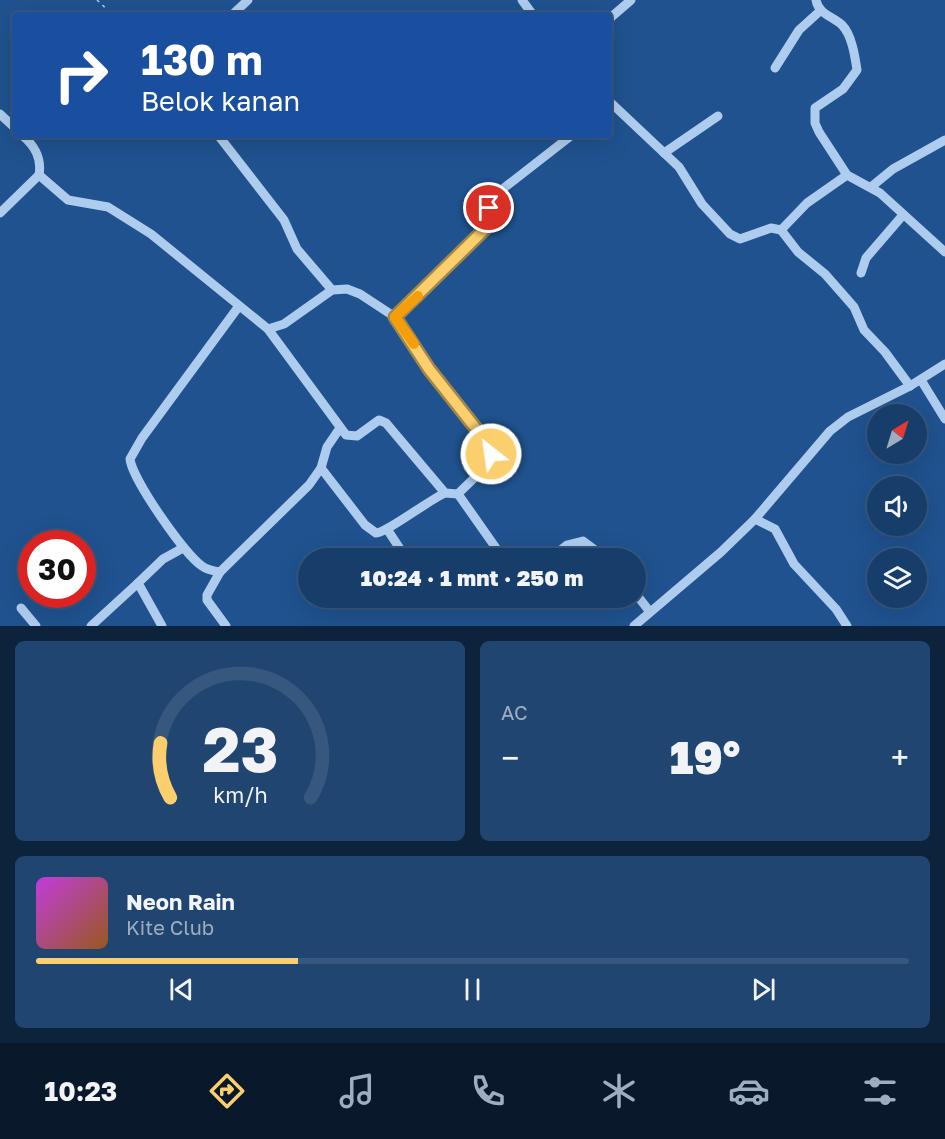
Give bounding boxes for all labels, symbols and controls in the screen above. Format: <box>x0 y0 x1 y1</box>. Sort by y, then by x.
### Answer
text: 130 m <box>141 34 263 84</box>
icon: right <box>42 36 120 114</box>
text: Belok kanan <box>141 85 300 117</box>
pin <box>463 182 514 233</box>
icon: arrive <box>472 191 505 224</box>
north arrow <box>867 404 927 464</box>
map controls <box>867 404 927 608</box>
position arrow <box>459 422 523 486</box>
button: sound <box>867 476 927 536</box>
speed limit sign: 30 <box>18 530 96 608</box>
button: layers <box>867 548 927 608</box>
text: 10:24 · 1 mnt · 250 m <box>361 564 583 591</box>
text: AC <box>501 700 528 724</box>
text: 23 <box>202 711 278 786</box>
text: 19° <box>670 730 740 784</box>
text: − <box>501 738 519 777</box>
text: + <box>891 738 909 777</box>
text: km/h <box>213 782 267 808</box>
text: Neon Rain <box>126 888 235 915</box>
text: Kite Club <box>126 915 214 939</box>
icon: previous <box>165 973 198 1006</box>
icon: pause <box>456 973 489 1006</box>
icon: next <box>747 973 780 1006</box>
icon: directions <box>206 1070 248 1112</box>
icon: music <box>336 1070 378 1112</box>
icon: phone <box>467 1070 509 1112</box>
icon: climate <box>598 1070 640 1112</box>
icon: car <box>728 1070 770 1112</box>
icon: filters <box>859 1070 901 1112</box>
text: 10:23 <box>44 1075 117 1107</box>

